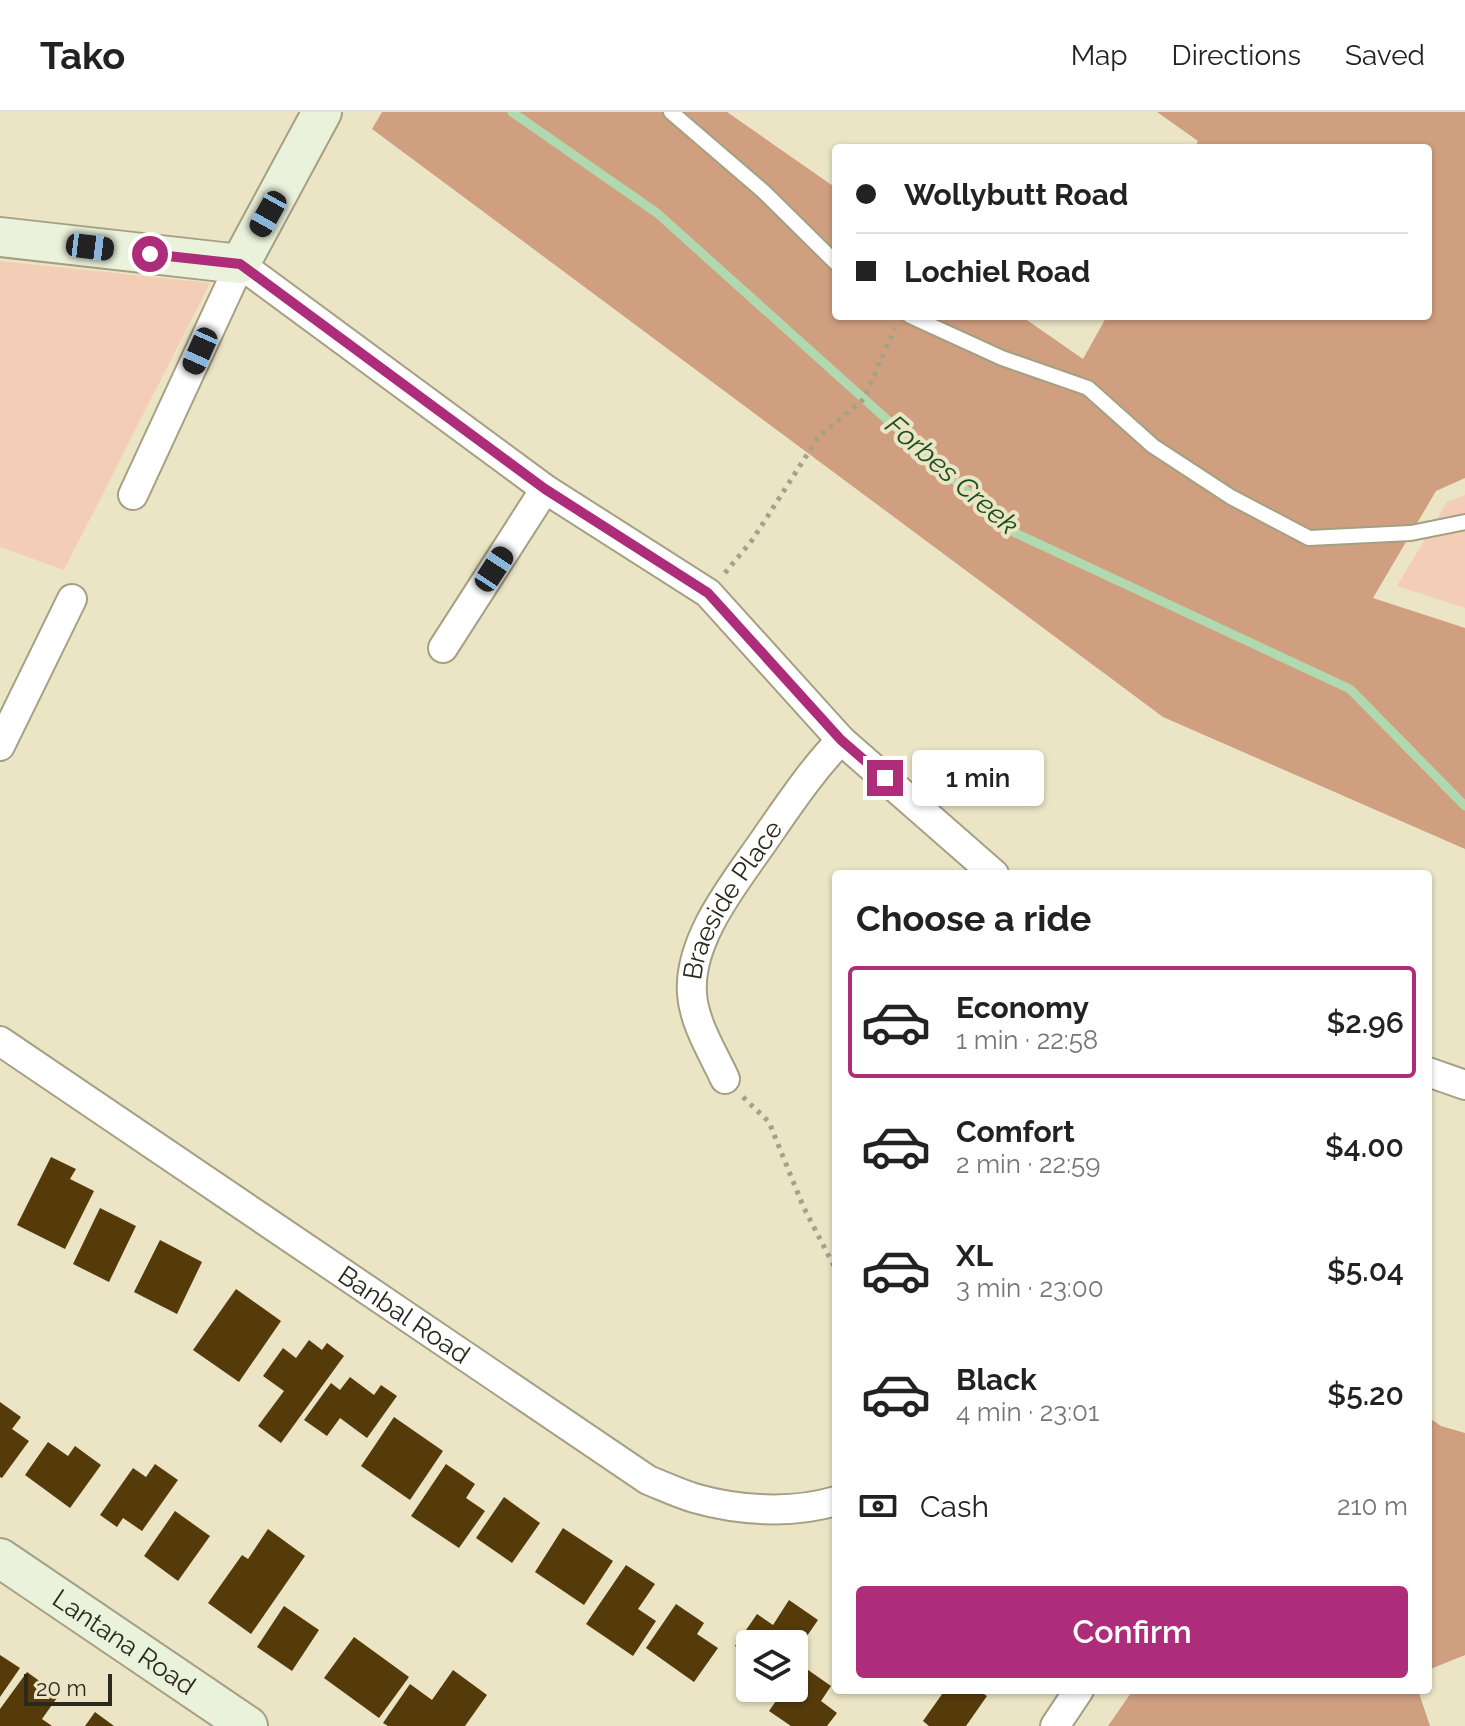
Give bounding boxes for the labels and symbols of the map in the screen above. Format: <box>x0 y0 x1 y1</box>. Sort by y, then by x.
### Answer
car <box>246 187 290 241</box>
car <box>65 232 115 262</box>
route start <box>132 236 168 272</box>
car <box>179 324 221 378</box>
water label: Forbes Creek <box>879 408 1025 542</box>
car <box>471 542 517 596</box>
callout: 1 min <box>913 750 1045 806</box>
route end <box>867 760 903 796</box>
street label: Braeside Place <box>677 815 788 982</box>
street label: Banbal Road <box>333 1260 475 1370</box>
street label: Lantana Road <box>47 1583 201 1701</box>
scale bar <box>24 1670 112 1706</box>

